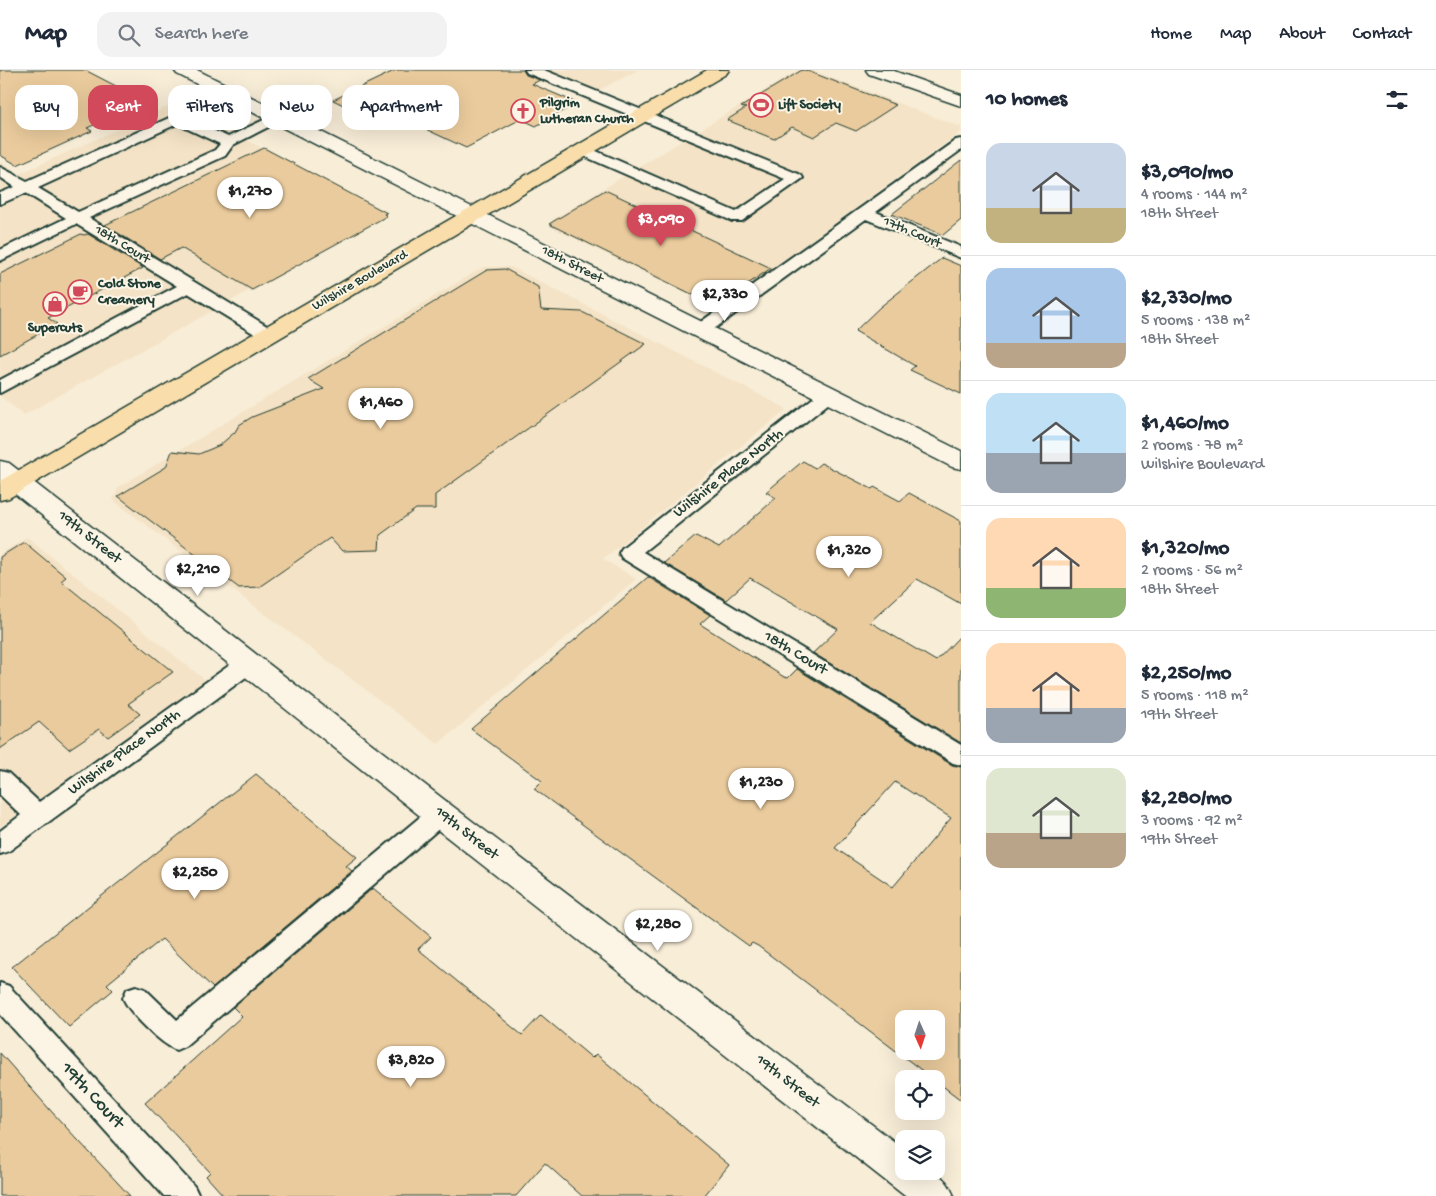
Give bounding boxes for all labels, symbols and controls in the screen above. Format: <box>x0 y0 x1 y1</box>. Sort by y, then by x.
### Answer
search box <box>97 12 447 57</box>
text: Map <box>25 20 67 49</box>
icon: search <box>115 21 143 49</box>
text: Search here <box>155 23 248 46</box>
text: Home <box>1150 24 1192 45</box>
text: Map <box>1220 24 1251 45</box>
text: About <box>1279 24 1325 45</box>
text: Contact <box>1353 24 1411 45</box>
chip: Buy <box>15 85 78 130</box>
chip: Rent <box>88 85 158 130</box>
chip: Filters <box>168 85 251 130</box>
chip: New <box>261 85 332 130</box>
chip: Apartment <box>342 85 459 130</box>
icon: filters <box>1383 86 1411 114</box>
text: 10 homes <box>986 88 1067 113</box>
sports icon: Lift Society <box>748 92 774 118</box>
place label: Pilgrim Lutheran Church <box>539 95 634 128</box>
place label: Lift Society <box>778 97 841 114</box>
church icon: Pilgrim Lutheran Church <box>510 98 536 124</box>
text: $3,090/mo <box>1141 161 1233 186</box>
icon: home <box>1026 163 1086 223</box>
pin: $1,270 <box>209 176 291 219</box>
text: $1,270 <box>228 183 272 202</box>
text: 4 rooms · 144 m² <box>1141 186 1248 205</box>
pin: $3,090 <box>620 204 702 247</box>
text: 18th Street <box>1141 205 1218 224</box>
text: $3,090 <box>638 211 684 230</box>
street label: 17th Court <box>879 213 945 253</box>
street label: 18th Court <box>90 221 154 269</box>
street label: 18th Street <box>537 242 607 288</box>
street label: Wilshire Boulevard <box>309 246 412 315</box>
place label: Cold Stone Creamery <box>97 276 162 309</box>
cafe icon: Cold Stone Creamery <box>67 279 93 305</box>
pin: $2,330 <box>684 280 766 322</box>
text: $2,330 <box>702 286 748 305</box>
text: $2,330/mo <box>1141 287 1232 312</box>
icon: home <box>1026 288 1086 348</box>
shop icon: Supercuts <box>42 291 68 317</box>
text: 5 rooms · 138 m² <box>1141 312 1250 331</box>
place label: Supercuts <box>28 320 83 337</box>
text: 18th Street <box>1141 331 1218 350</box>
pin: $1,460 <box>340 388 422 430</box>
text: $1,460 <box>359 394 403 413</box>
text: $1,460/mo <box>1141 412 1229 437</box>
icon: home <box>1026 413 1086 473</box>
street label: Wilshire Place North <box>670 425 788 523</box>
text: 2 rooms · 78 m² <box>1141 437 1243 456</box>
text: Wilshire Boulevard <box>1141 456 1264 475</box>
street label: 19th Street <box>52 506 126 570</box>
pin: $1,320 <box>808 536 890 578</box>
text: $1,320/mo <box>1141 537 1229 562</box>
icon: home <box>1026 538 1086 598</box>
text: $1,320 <box>827 542 871 561</box>
pin: $2,210 <box>157 554 239 597</box>
text: $2,210 <box>176 561 220 580</box>
text: 2 rooms · 56 m² <box>1141 562 1243 581</box>
text: 18th Street <box>1141 581 1218 600</box>
street label: 18th Court <box>759 627 832 681</box>
text: $2,250/mo <box>1141 662 1231 687</box>
icon: home <box>1026 663 1086 723</box>
text: 5 rooms · 118 m² <box>1141 687 1249 706</box>
street label: Wilshire Place North <box>65 706 185 800</box>
text: 19th Street <box>1141 706 1217 725</box>
pin: $1,230 <box>720 768 802 810</box>
text: $1,230 <box>739 774 783 793</box>
text: $2,280/mo <box>1141 787 1232 812</box>
icon: home <box>1026 788 1086 848</box>
street label: 19th Street <box>429 802 503 866</box>
text: 3 rooms · 92 m² <box>1141 812 1243 831</box>
text: 19th Street <box>1141 831 1217 850</box>
pin: $2,250 <box>154 858 236 900</box>
text: $2,250 <box>172 864 218 883</box>
pin: $2,280 <box>617 910 699 952</box>
text: $2,280 <box>635 916 681 935</box>
north arrow <box>895 1010 945 1060</box>
map controls <box>895 1010 945 1180</box>
pin: $3,820 <box>370 1046 452 1088</box>
street label: 19th Street <box>750 1050 824 1114</box>
text: $3,820 <box>388 1052 434 1071</box>
street label: 19th Court <box>55 1057 130 1136</box>
button: locate <box>895 1070 945 1120</box>
button: layers <box>895 1130 945 1180</box>

